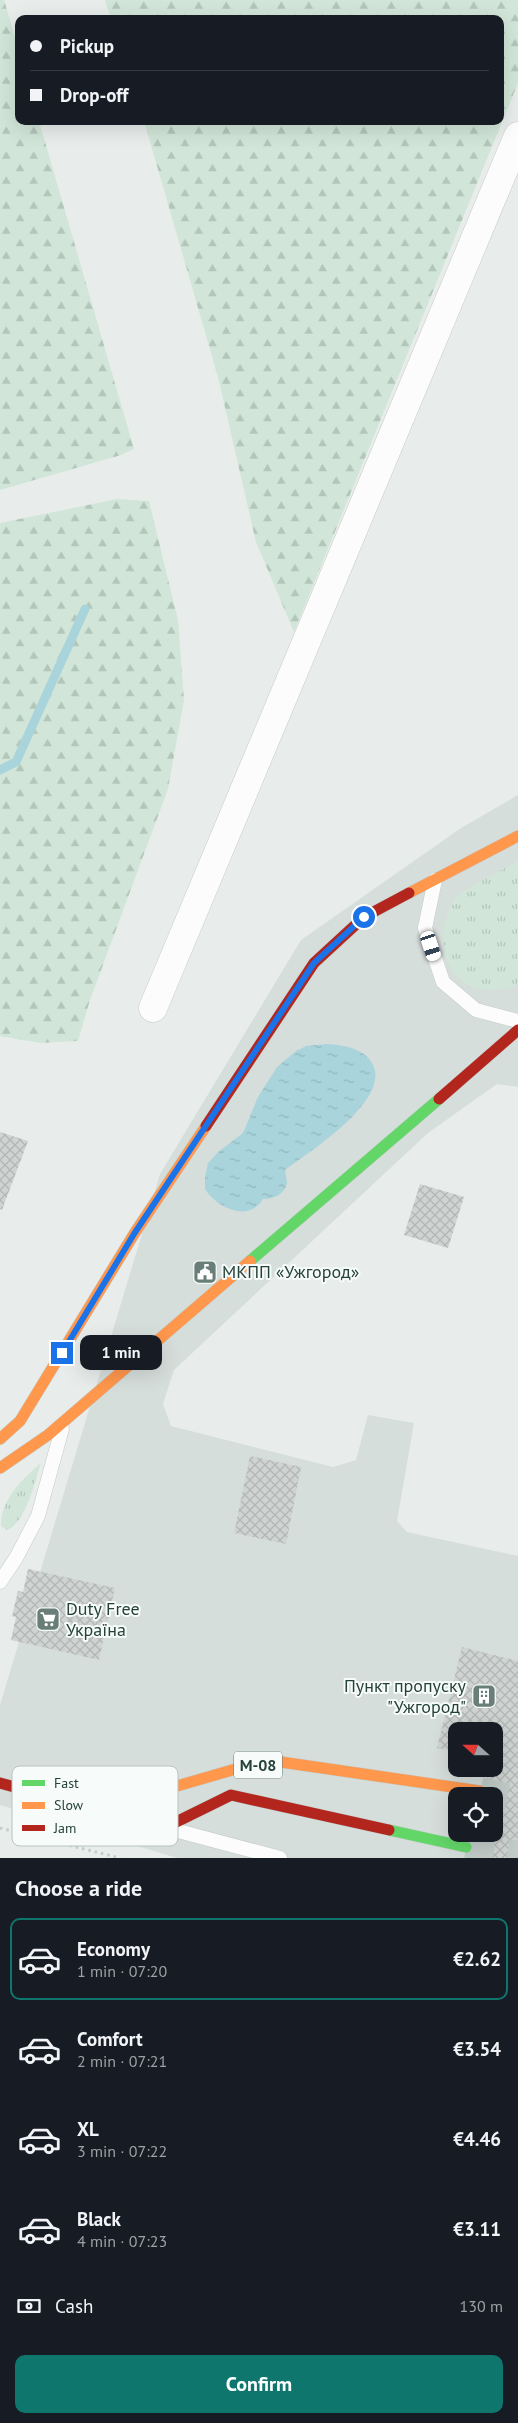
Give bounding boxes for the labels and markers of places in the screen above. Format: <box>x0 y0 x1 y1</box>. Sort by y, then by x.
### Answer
public building icon: МКПП «Ужгород» <box>192 1259 218 1285</box>
place label: МКПП «Ужгород» <box>222 1260 359 1283</box>
place label: Duty Free Україна <box>66 1597 140 1641</box>
supermarket icon: Duty Free Україна <box>35 1606 61 1632</box>
place label: Пункт пропуску "Ужгород" <box>344 1674 467 1718</box>
building icon: Пункт пропуску "Ужгород" <box>471 1683 497 1709</box>

